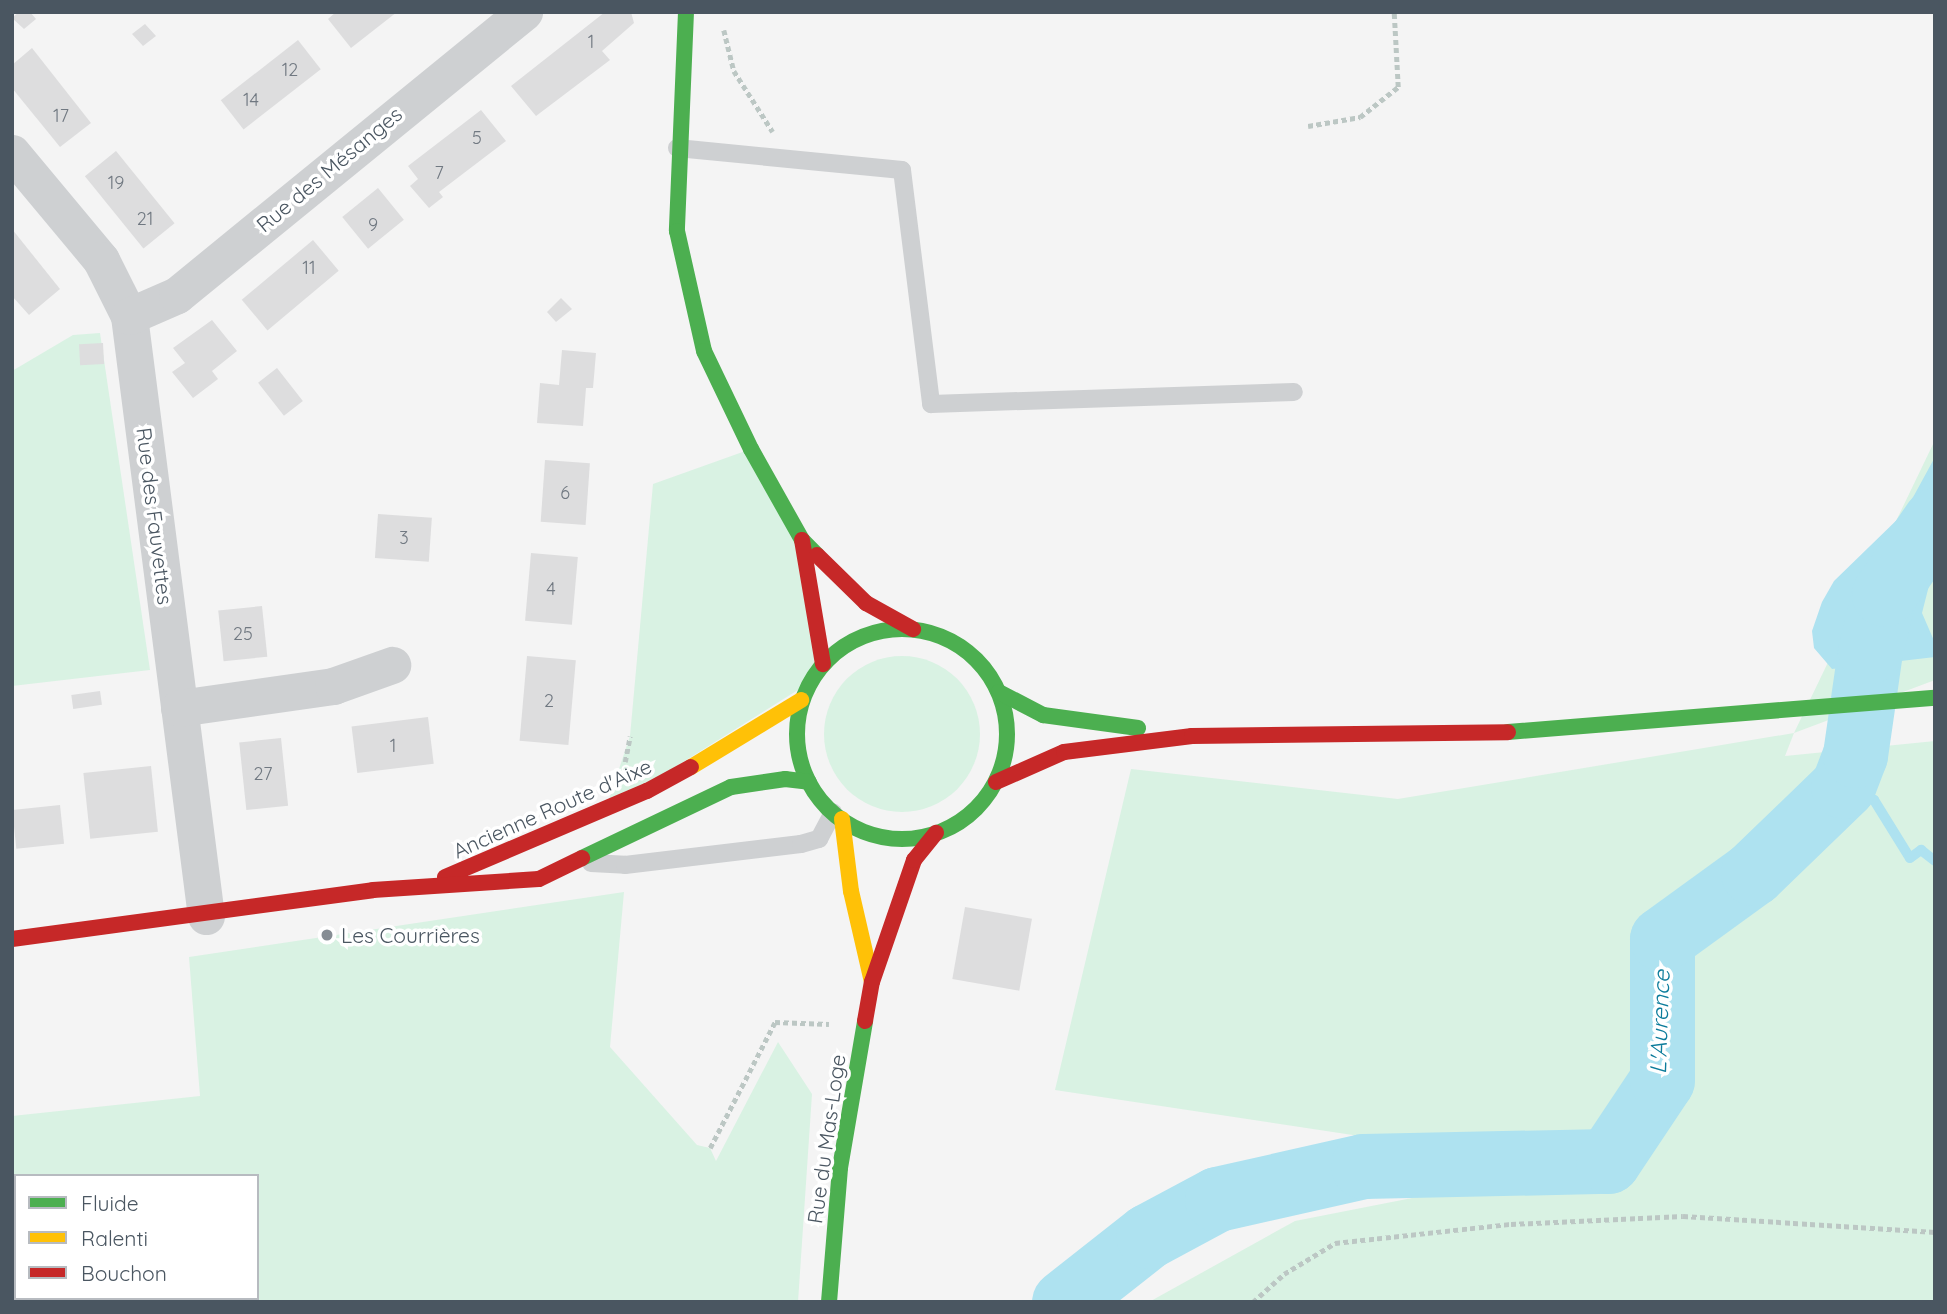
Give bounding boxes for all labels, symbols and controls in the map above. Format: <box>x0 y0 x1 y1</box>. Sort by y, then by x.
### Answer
house number: 1 <box>588 31 594 53</box>
house number: 12 <box>282 59 298 81</box>
house number: 14 <box>243 89 259 111</box>
street label: Rue des Mésanges <box>251 101 407 237</box>
house number: 17 <box>53 105 69 127</box>
house number: 5 <box>472 127 482 149</box>
house number: 7 <box>434 162 444 184</box>
house number: 19 <box>108 172 124 194</box>
house number: 21 <box>137 208 153 230</box>
house number: 9 <box>368 214 378 236</box>
house number: 11 <box>302 257 316 279</box>
street label: Rue des Fauvettes <box>132 426 178 606</box>
house number: 6 <box>560 482 570 504</box>
house number: 3 <box>399 527 409 549</box>
house number: 4 <box>546 578 556 600</box>
house number: 25 <box>233 623 253 645</box>
house number: 2 <box>544 690 554 712</box>
house number: 1 <box>390 735 396 757</box>
street label: Ancienne Route d'Aixe <box>449 753 655 863</box>
house number: 27 <box>254 763 272 785</box>
place label: Les Courrières <box>341 922 480 948</box>
marker: Les Courrières <box>319 927 335 943</box>
water label: L'Aurence <box>1644 970 1676 1074</box>
street label: Rue du Mas-Loge <box>802 1053 850 1225</box>
legend <box>14 1174 259 1300</box>
text: Fluide <box>81 1190 139 1216</box>
text: Ralenti <box>81 1225 148 1251</box>
text: Bouchon <box>81 1260 167 1286</box>

